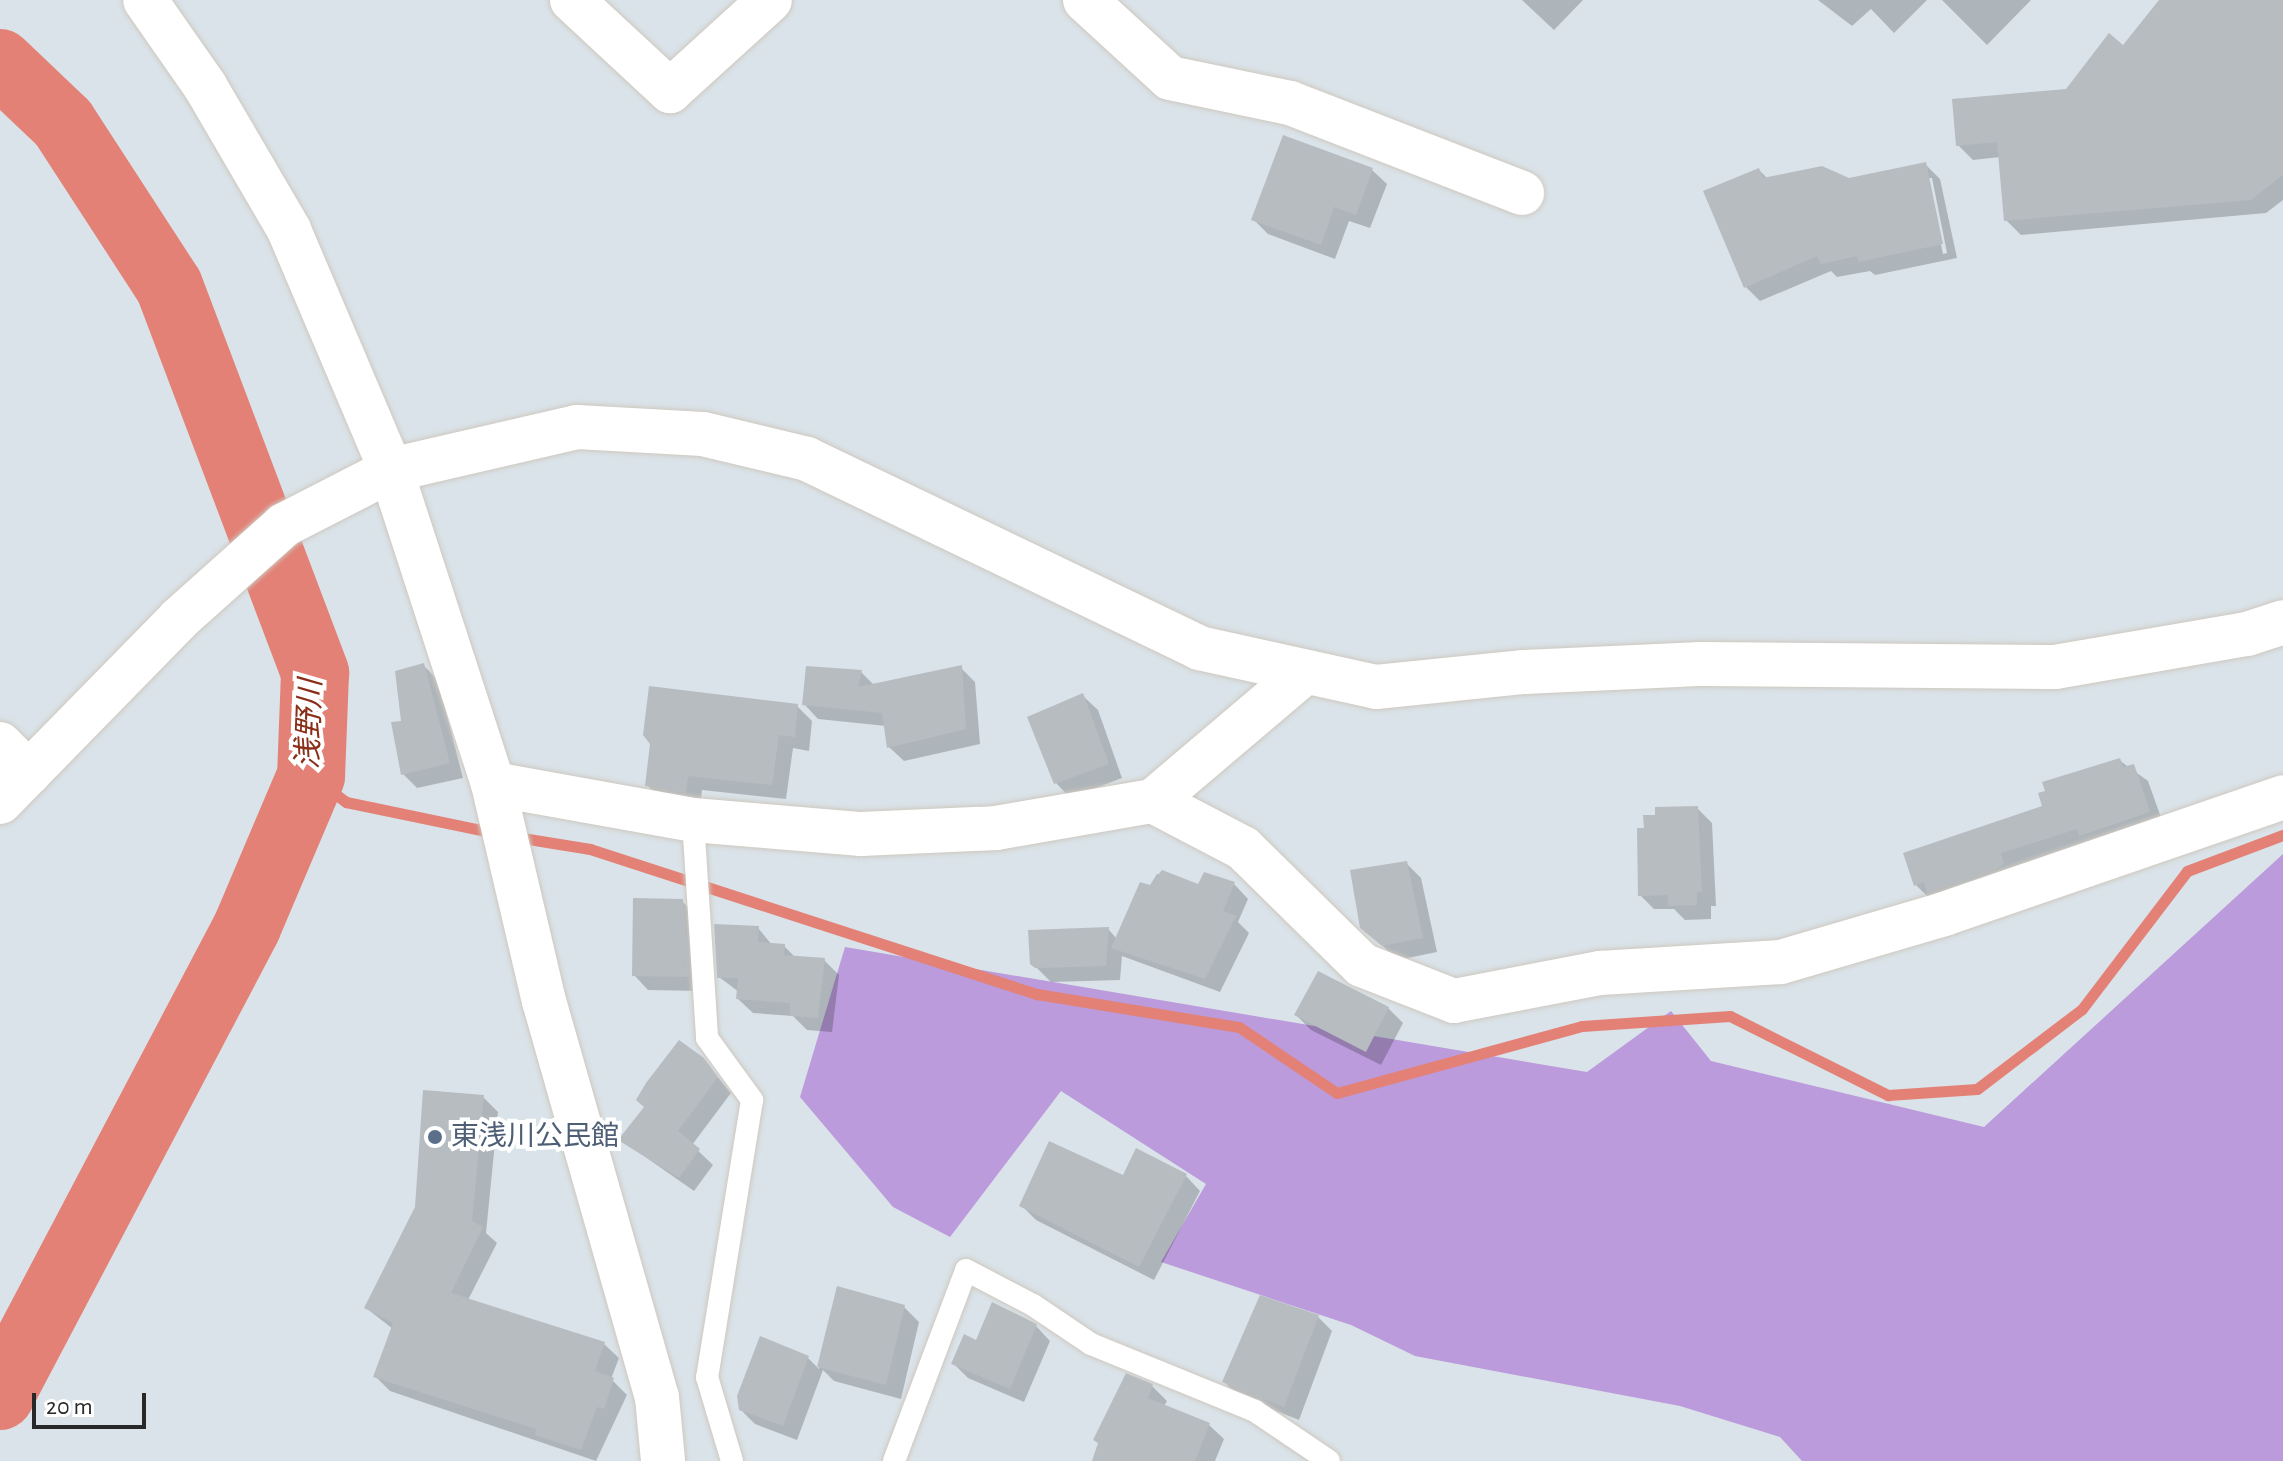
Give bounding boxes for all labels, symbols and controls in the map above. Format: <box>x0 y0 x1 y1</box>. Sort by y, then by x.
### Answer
water label: 浅野川 <box>290 678 330 770</box>
place label: 東浅川公民館 <box>451 1120 619 1154</box>
marker: 東浅川公民館 <box>426 1128 444 1146</box>
scale bar <box>36 1377 150 1427</box>
text: 20 m <box>46 1395 93 1419</box>

